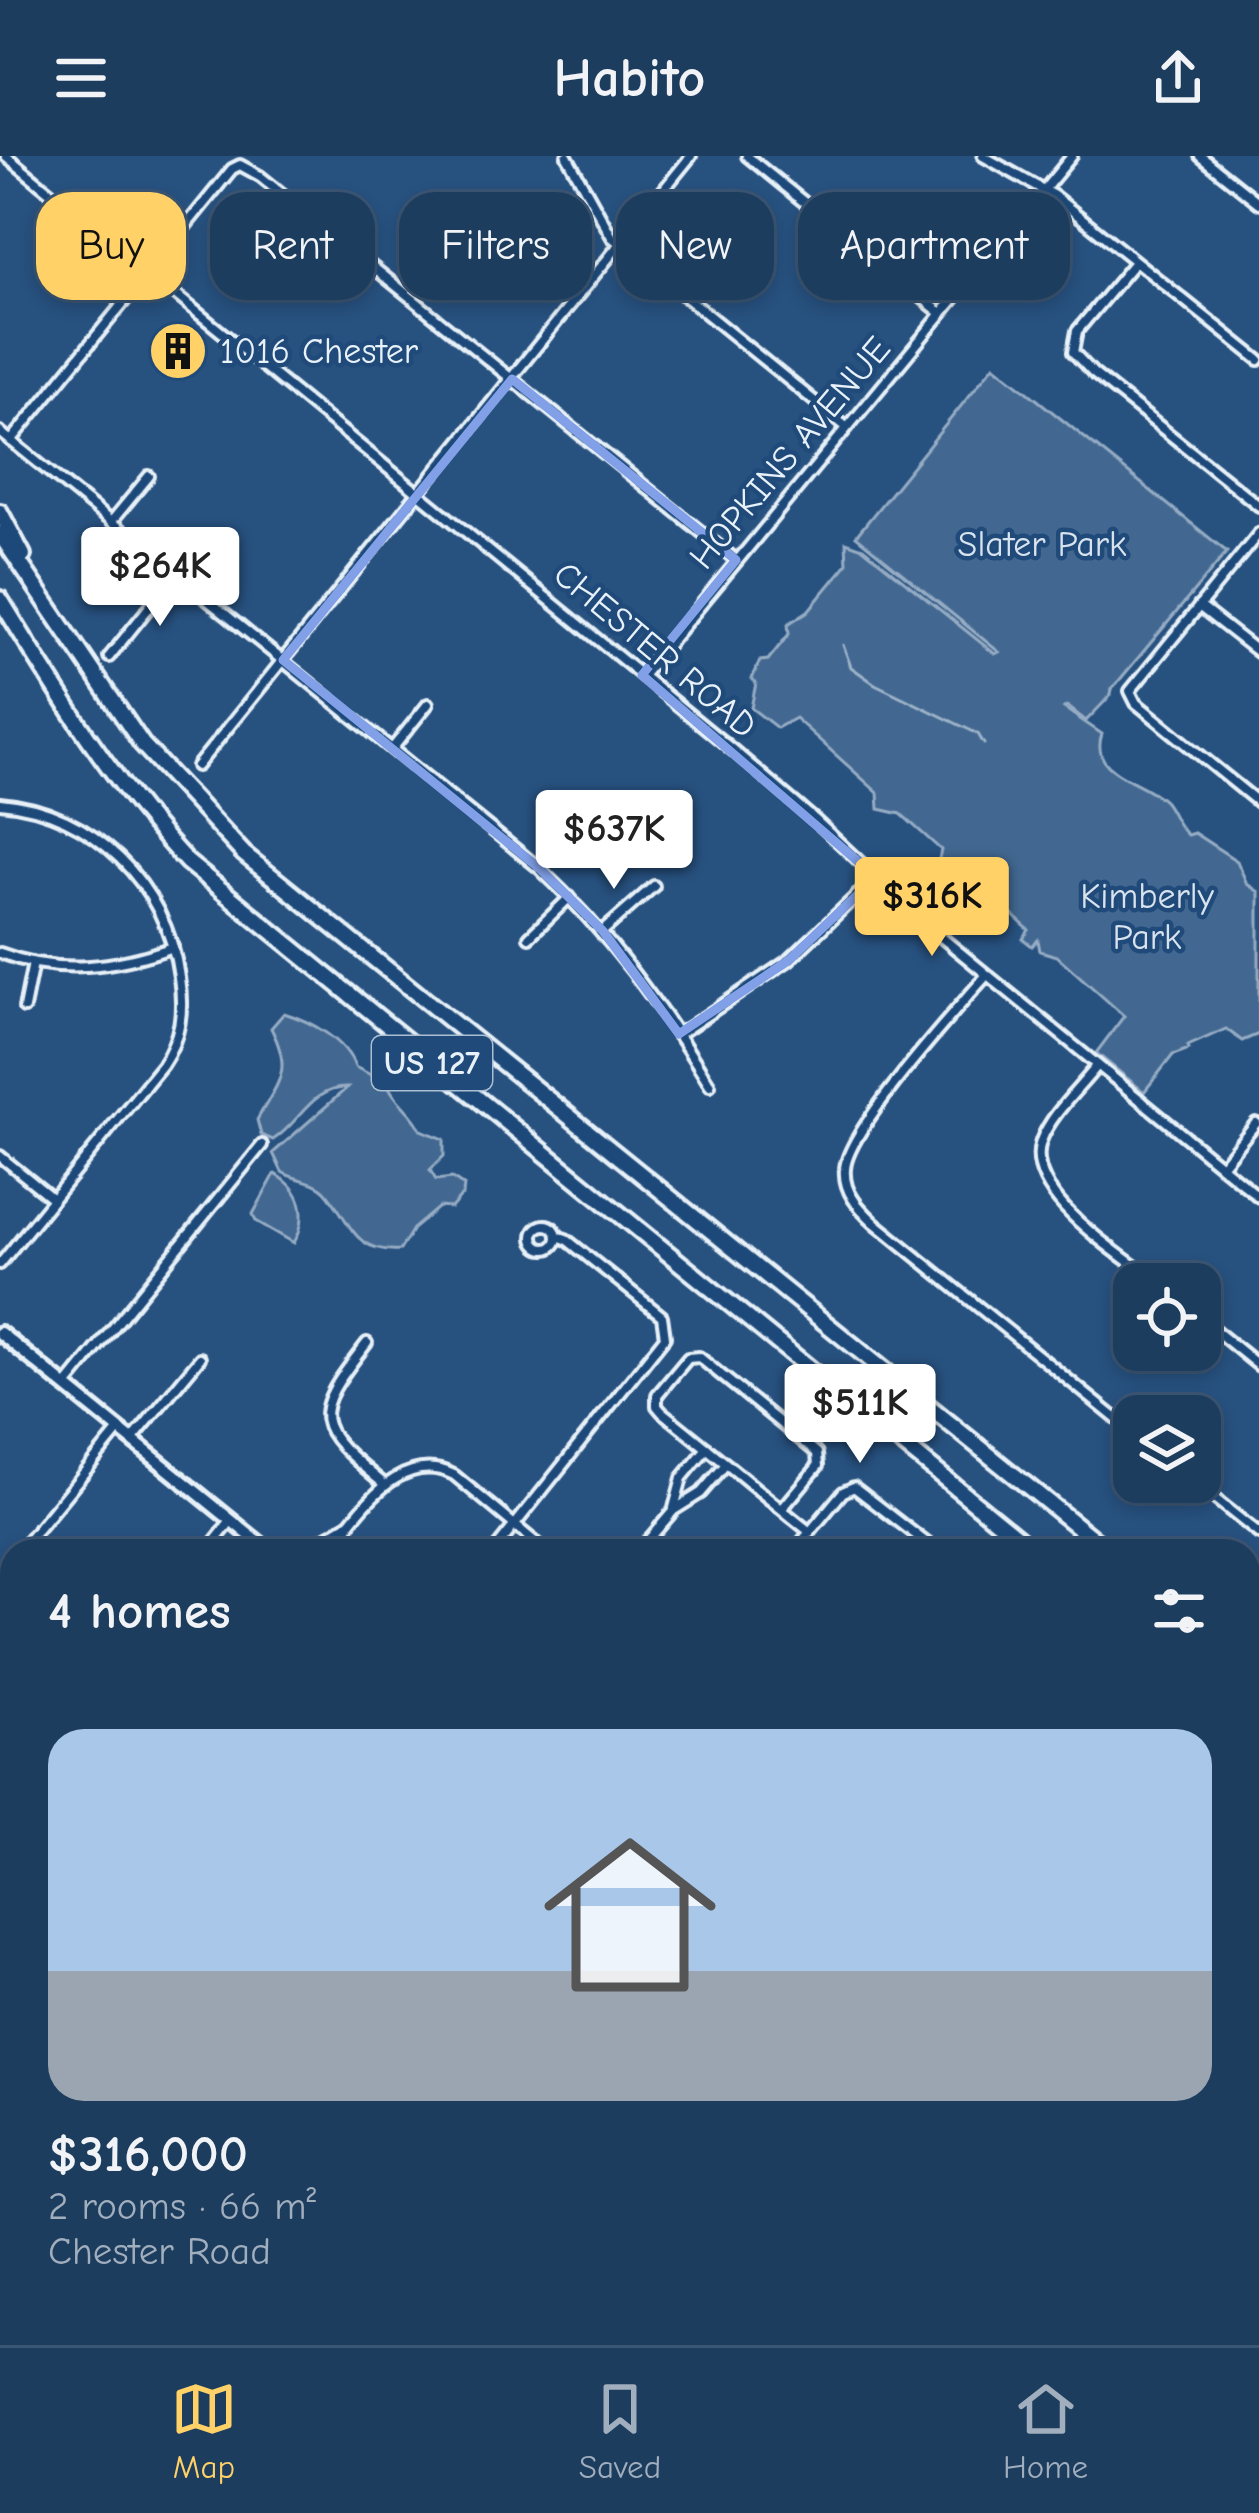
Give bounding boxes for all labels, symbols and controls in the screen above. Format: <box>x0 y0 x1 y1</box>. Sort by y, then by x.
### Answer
icon: menu <box>48 45 114 111</box>
icon: share <box>1145 45 1211 111</box>
text: Habito <box>554 47 705 110</box>
chip: Buy <box>36 192 186 300</box>
chip: Rent <box>210 192 375 300</box>
chip: Filters <box>399 192 592 300</box>
chip: New <box>616 192 774 300</box>
chip: Apartment <box>798 192 1070 300</box>
building icon: 1016 Chester <box>147 320 209 382</box>
street label: HOPKINS AVENUE <box>681 329 899 577</box>
place label: 1016 Chester <box>220 331 419 372</box>
park label: Slater Park <box>958 524 1127 565</box>
pin: $264K <box>76 527 244 629</box>
text: $264K <box>108 543 212 588</box>
street label: CHESTER ROAD <box>545 553 765 747</box>
pin: $637K <box>530 790 698 892</box>
text: $637K <box>563 806 665 851</box>
pin: $316K <box>848 857 1016 959</box>
text: $316K <box>882 873 982 918</box>
park label: Kimberly Park <box>1080 876 1215 958</box>
road number: US 127 <box>372 1036 492 1090</box>
map controls <box>1113 1263 1221 1503</box>
button: locate <box>1113 1263 1221 1371</box>
pin: $511K <box>776 1364 944 1466</box>
text: $511K <box>812 1380 908 1425</box>
button: layers <box>1113 1395 1221 1503</box>
icon: filters <box>1146 1578 1212 1644</box>
text: 4 homes <box>48 1582 231 1641</box>
icon: home <box>522 1807 738 2023</box>
text: $316,000 <box>48 2125 248 2184</box>
text: 2 rooms · 66 m² <box>48 2184 316 2229</box>
text: Chester Road <box>48 2229 271 2274</box>
tab: Map <box>171 2376 237 2486</box>
tab: Saved <box>579 2376 661 2486</box>
tab: Home <box>1003 2376 1088 2486</box>

